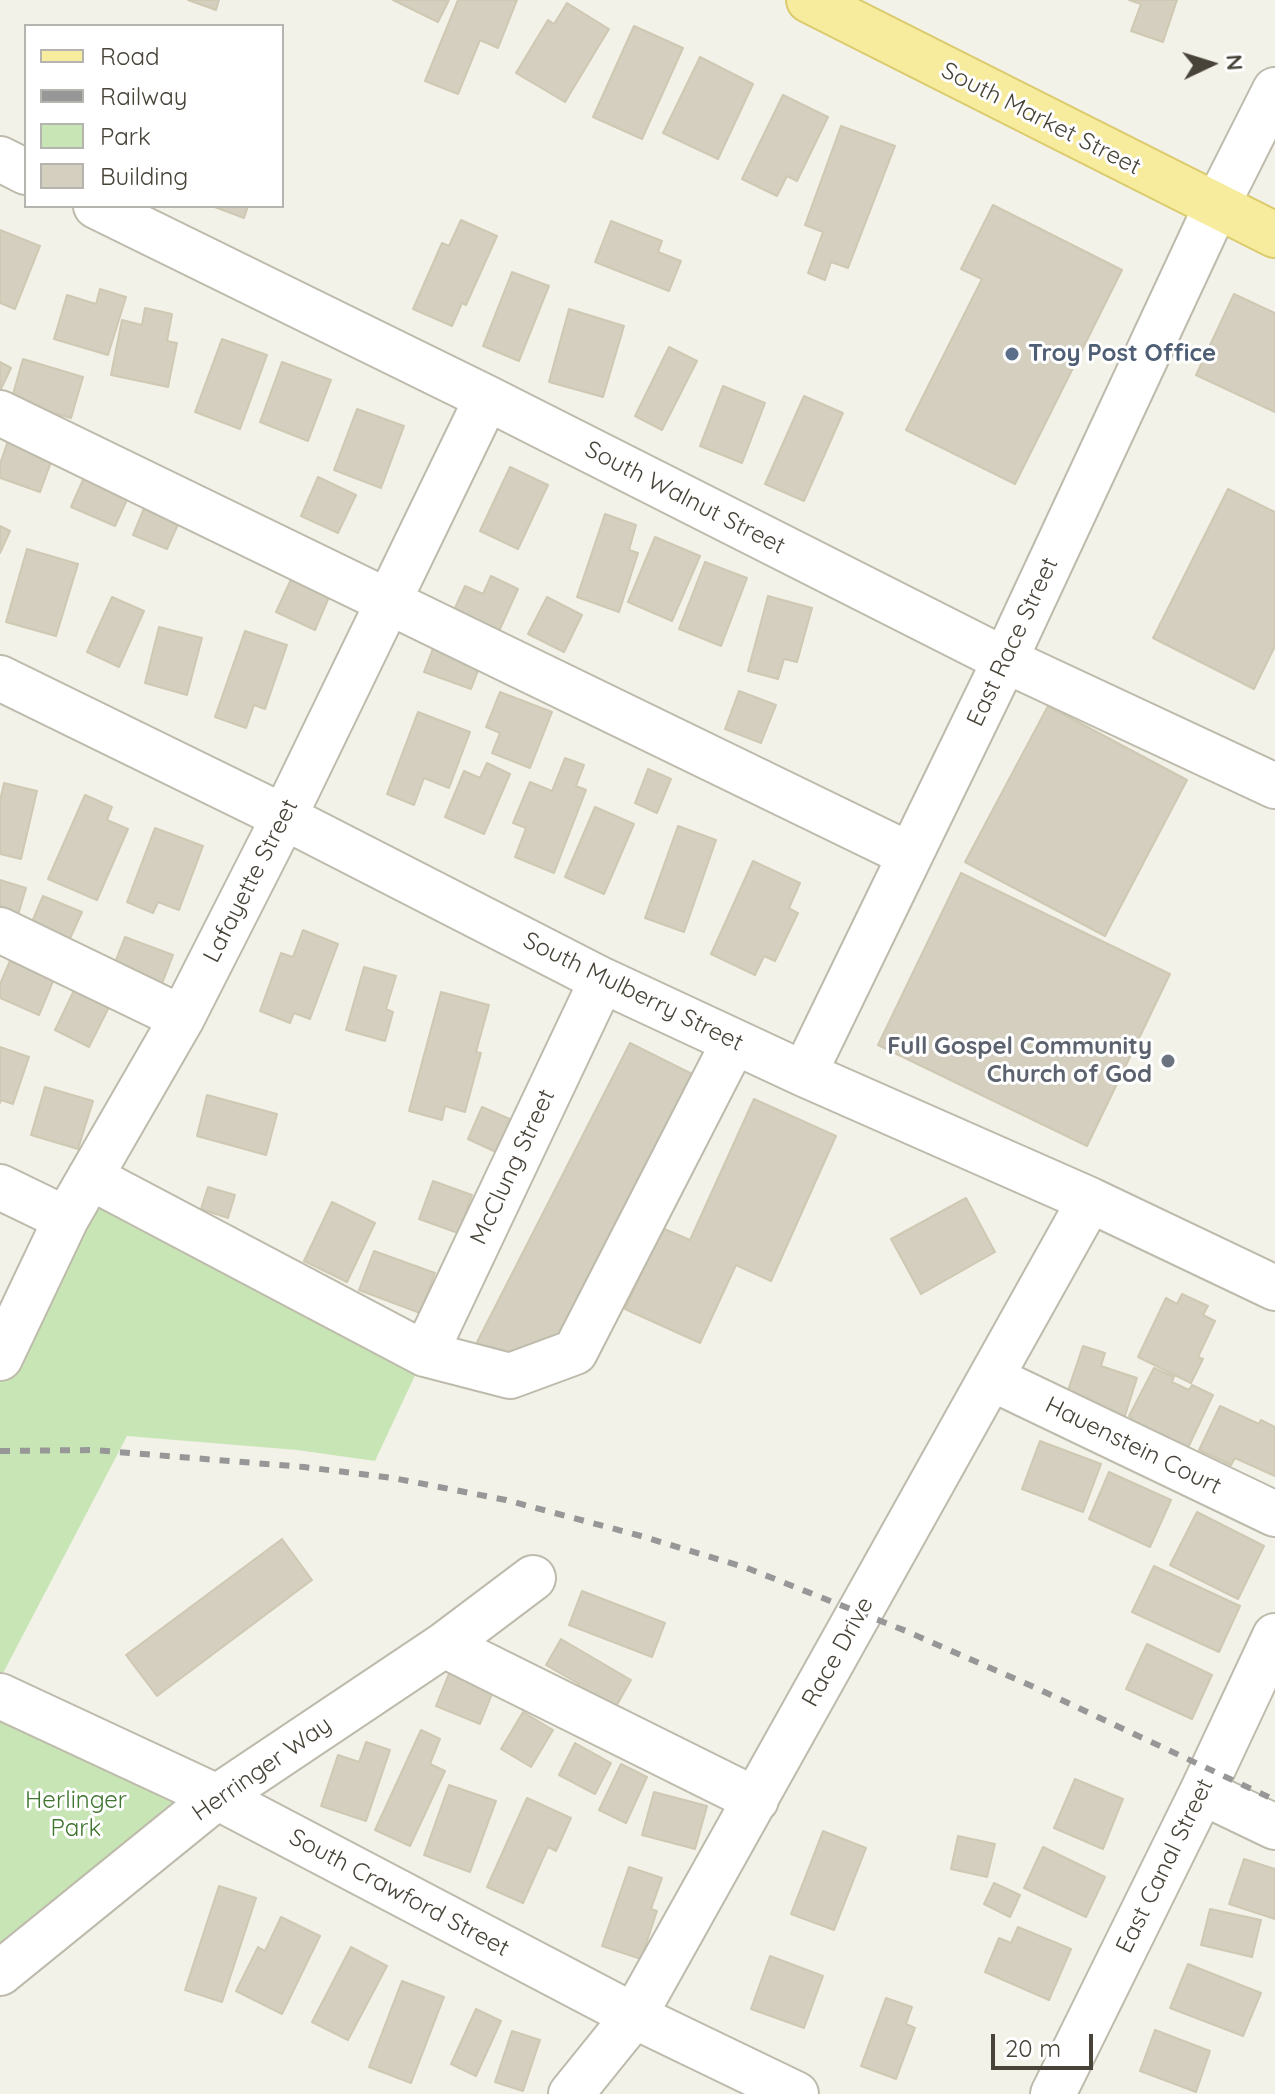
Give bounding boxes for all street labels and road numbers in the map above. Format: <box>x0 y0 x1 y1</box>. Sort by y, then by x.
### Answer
street label: South Market Street <box>937 56 1145 182</box>
street label: South Walnut Street <box>580 435 790 561</box>
street label: East Race Street <box>961 553 1065 731</box>
street label: Lafayette Street <box>197 795 305 967</box>
street label: South Mulberry Street <box>518 926 748 1058</box>
street label: McClung Street <box>464 1085 562 1249</box>
street label: Hauenstein Court <box>1040 1391 1226 1501</box>
street label: Race Drive <box>796 1592 880 1712</box>
street label: Herringer Way <box>187 1710 337 1828</box>
street label: East Canal Street <box>1110 1774 1220 1958</box>
street label: South Crawford Street <box>284 1823 514 1963</box>

